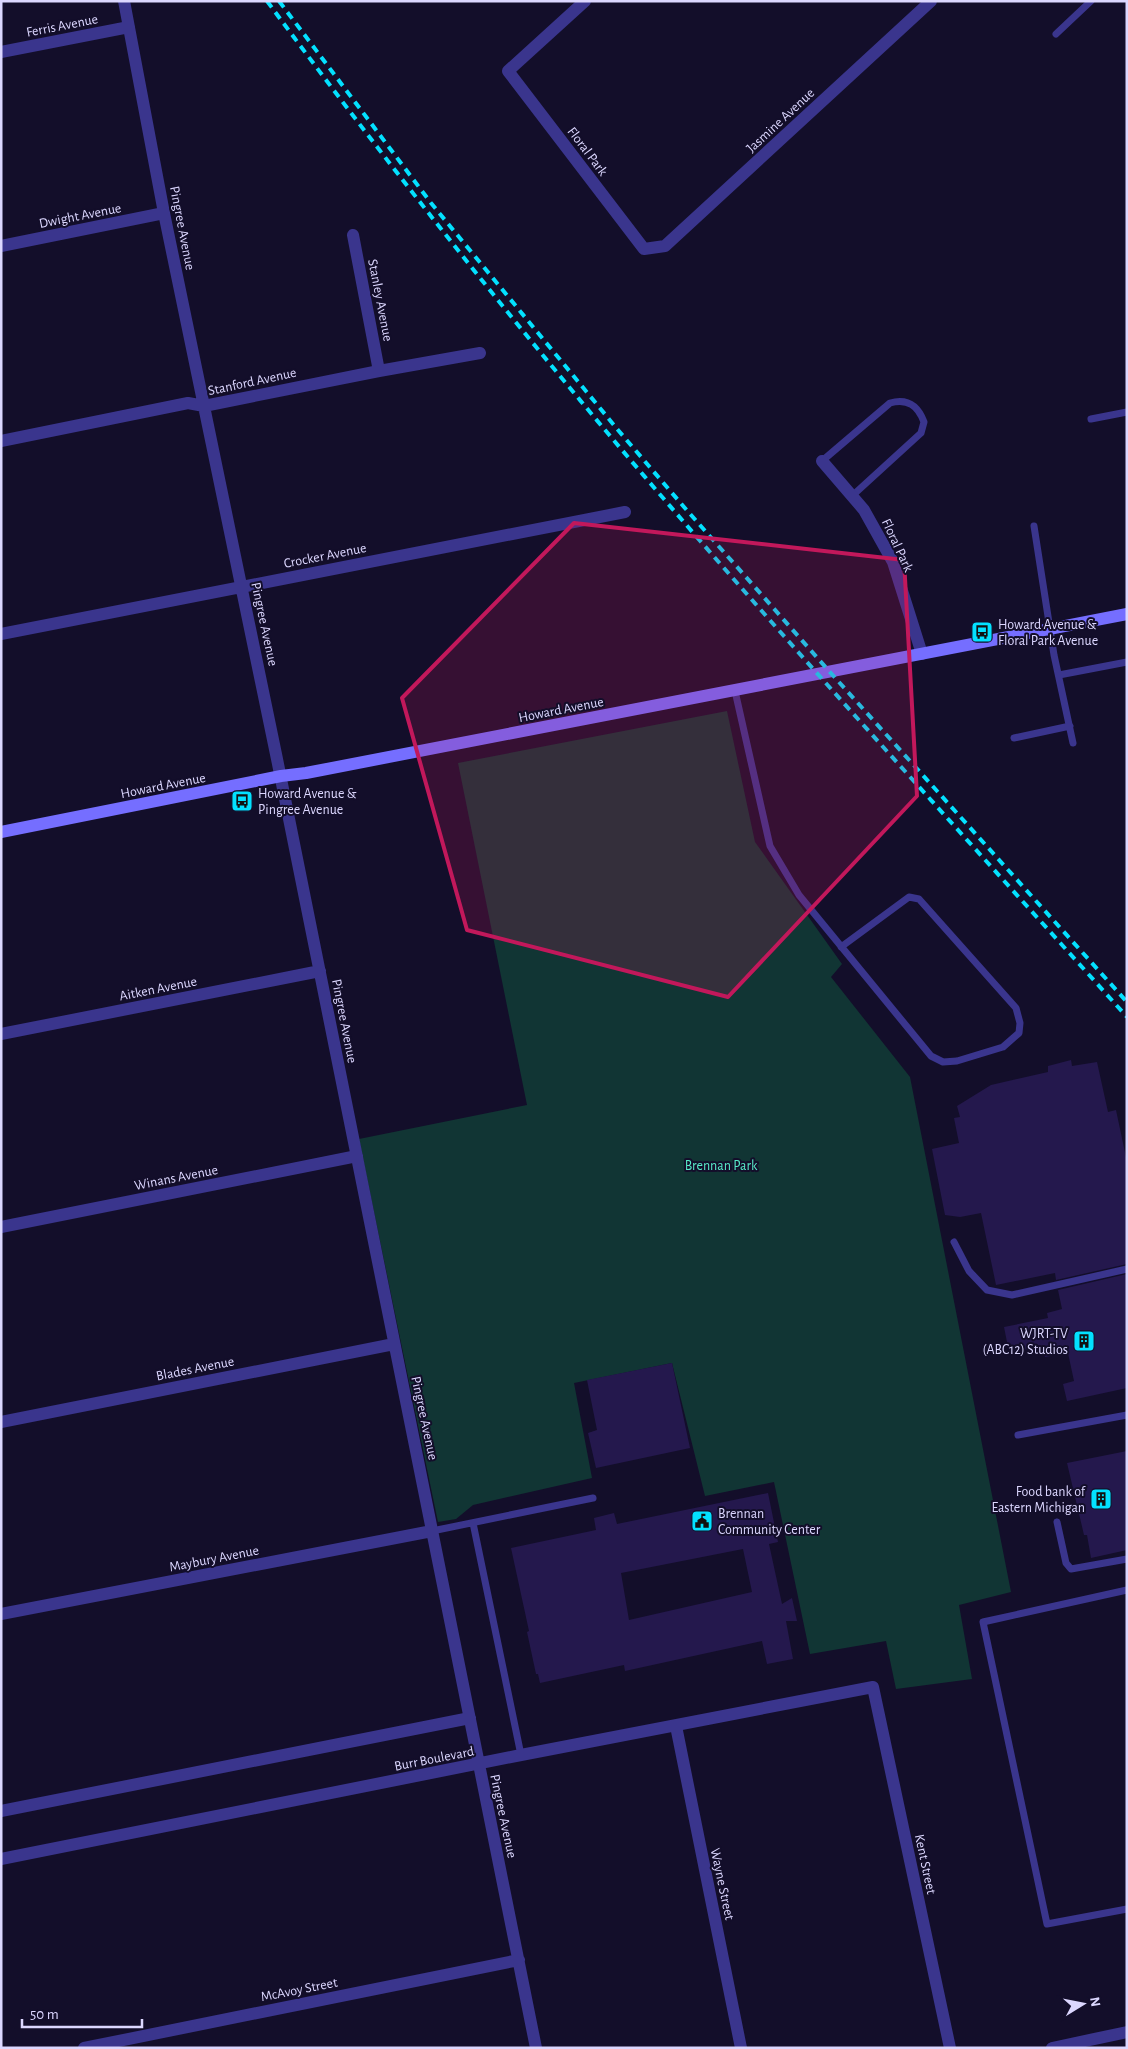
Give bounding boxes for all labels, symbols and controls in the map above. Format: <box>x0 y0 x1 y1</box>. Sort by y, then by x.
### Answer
street label: Ferris Avenue <box>25 12 99 40</box>
street label: Jasmine Avenue <box>744 86 817 156</box>
street label: Floral Park <box>564 125 610 179</box>
street label: Pingree Avenue <box>167 185 197 271</box>
street label: Dwight Avenue <box>38 201 123 231</box>
street label: Stanley Avenue <box>365 258 395 343</box>
street label: Stanford Avenue <box>207 366 298 398</box>
street label: Floral Park <box>879 517 916 575</box>
street label: Crocker Avenue <box>283 541 368 571</box>
street label: Pingree Avenue <box>248 581 280 667</box>
place label: Howard Avenue & Floral Park Avenue <box>998 618 1098 648</box>
bus stop icon: Howard Avenue & Floral Park Avenue <box>970 620 994 644</box>
street label: Howard Avenue <box>517 695 605 725</box>
street label: Howard Avenue <box>119 771 207 801</box>
place label: Howard Avenue & Pingree Avenue <box>258 787 357 817</box>
bus stop icon: Howard Avenue & Pingree Avenue <box>230 789 254 813</box>
street label: Aitken Avenue <box>118 975 198 1003</box>
street label: Pingree Avenue <box>329 978 359 1064</box>
park label: Brennan Park <box>685 1159 758 1173</box>
street label: Winans Avenue <box>133 1163 219 1193</box>
place label: WJRT-TV (ABC12) Studios <box>982 1327 1068 1357</box>
building icon: WJRT-TV (ABC12) Studios <box>1072 1329 1096 1353</box>
street label: Blades Avenue <box>155 1355 236 1383</box>
street label: Pingree Avenue <box>408 1375 440 1461</box>
place label: Food bank of Eastern Michigan <box>991 1485 1086 1515</box>
building icon: Food bank of Eastern Michigan <box>1089 1487 1113 1511</box>
place label: Brennan Community Center <box>718 1507 821 1537</box>
public building icon: Brennan Community Center <box>690 1509 714 1533</box>
street label: Maybury Avenue <box>168 1543 260 1575</box>
street label: Burr Boulevard <box>393 1744 475 1774</box>
street label: Pingree Avenue <box>487 1773 519 1859</box>
street label: Kent Street <box>912 1833 938 1896</box>
street label: Wayne Street <box>708 1847 737 1922</box>
street label: McAvoy Street <box>260 1976 339 2004</box>
north arrow <box>1058 1979 1108 2029</box>
scale bar <box>22 1996 142 2028</box>
text: N <box>1087 1996 1103 2008</box>
text: 50 m <box>30 2007 59 2022</box>

